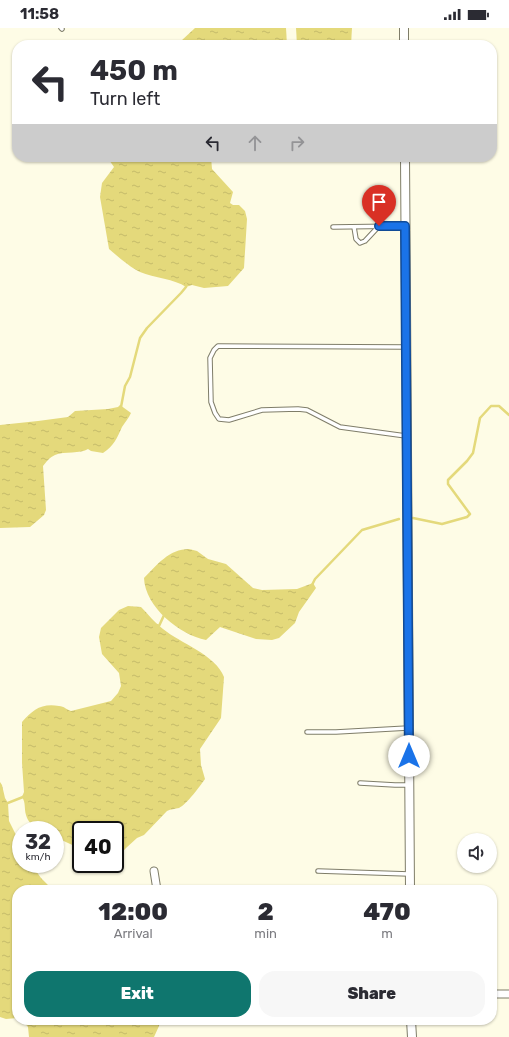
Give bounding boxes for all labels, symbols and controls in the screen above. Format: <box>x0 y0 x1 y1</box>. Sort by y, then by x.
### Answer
text: 11:58 <box>20 5 59 23</box>
text: 450 m <box>90 54 178 87</box>
icon: left <box>24 56 76 108</box>
text: Turn left <box>90 88 160 110</box>
icon: left <box>202 132 224 154</box>
icon: ahead <box>244 132 266 154</box>
icon: right <box>286 132 308 154</box>
pin <box>362 185 396 226</box>
icon: arrive <box>368 191 390 213</box>
position arrow <box>388 735 430 777</box>
speed limit sign: 40 <box>72 821 124 873</box>
text: 32 <box>25 830 51 854</box>
map controls <box>457 833 497 873</box>
button: sound <box>457 833 497 873</box>
text: km/h <box>26 851 50 863</box>
text: 12:00 <box>98 898 168 926</box>
text: 2 <box>258 898 274 926</box>
text: 470 <box>363 898 411 926</box>
text: Arrival <box>114 926 153 941</box>
text: min <box>254 926 277 941</box>
text: m <box>381 926 393 941</box>
button: Exit <box>24 971 251 1017</box>
button: Share <box>259 971 485 1017</box>

